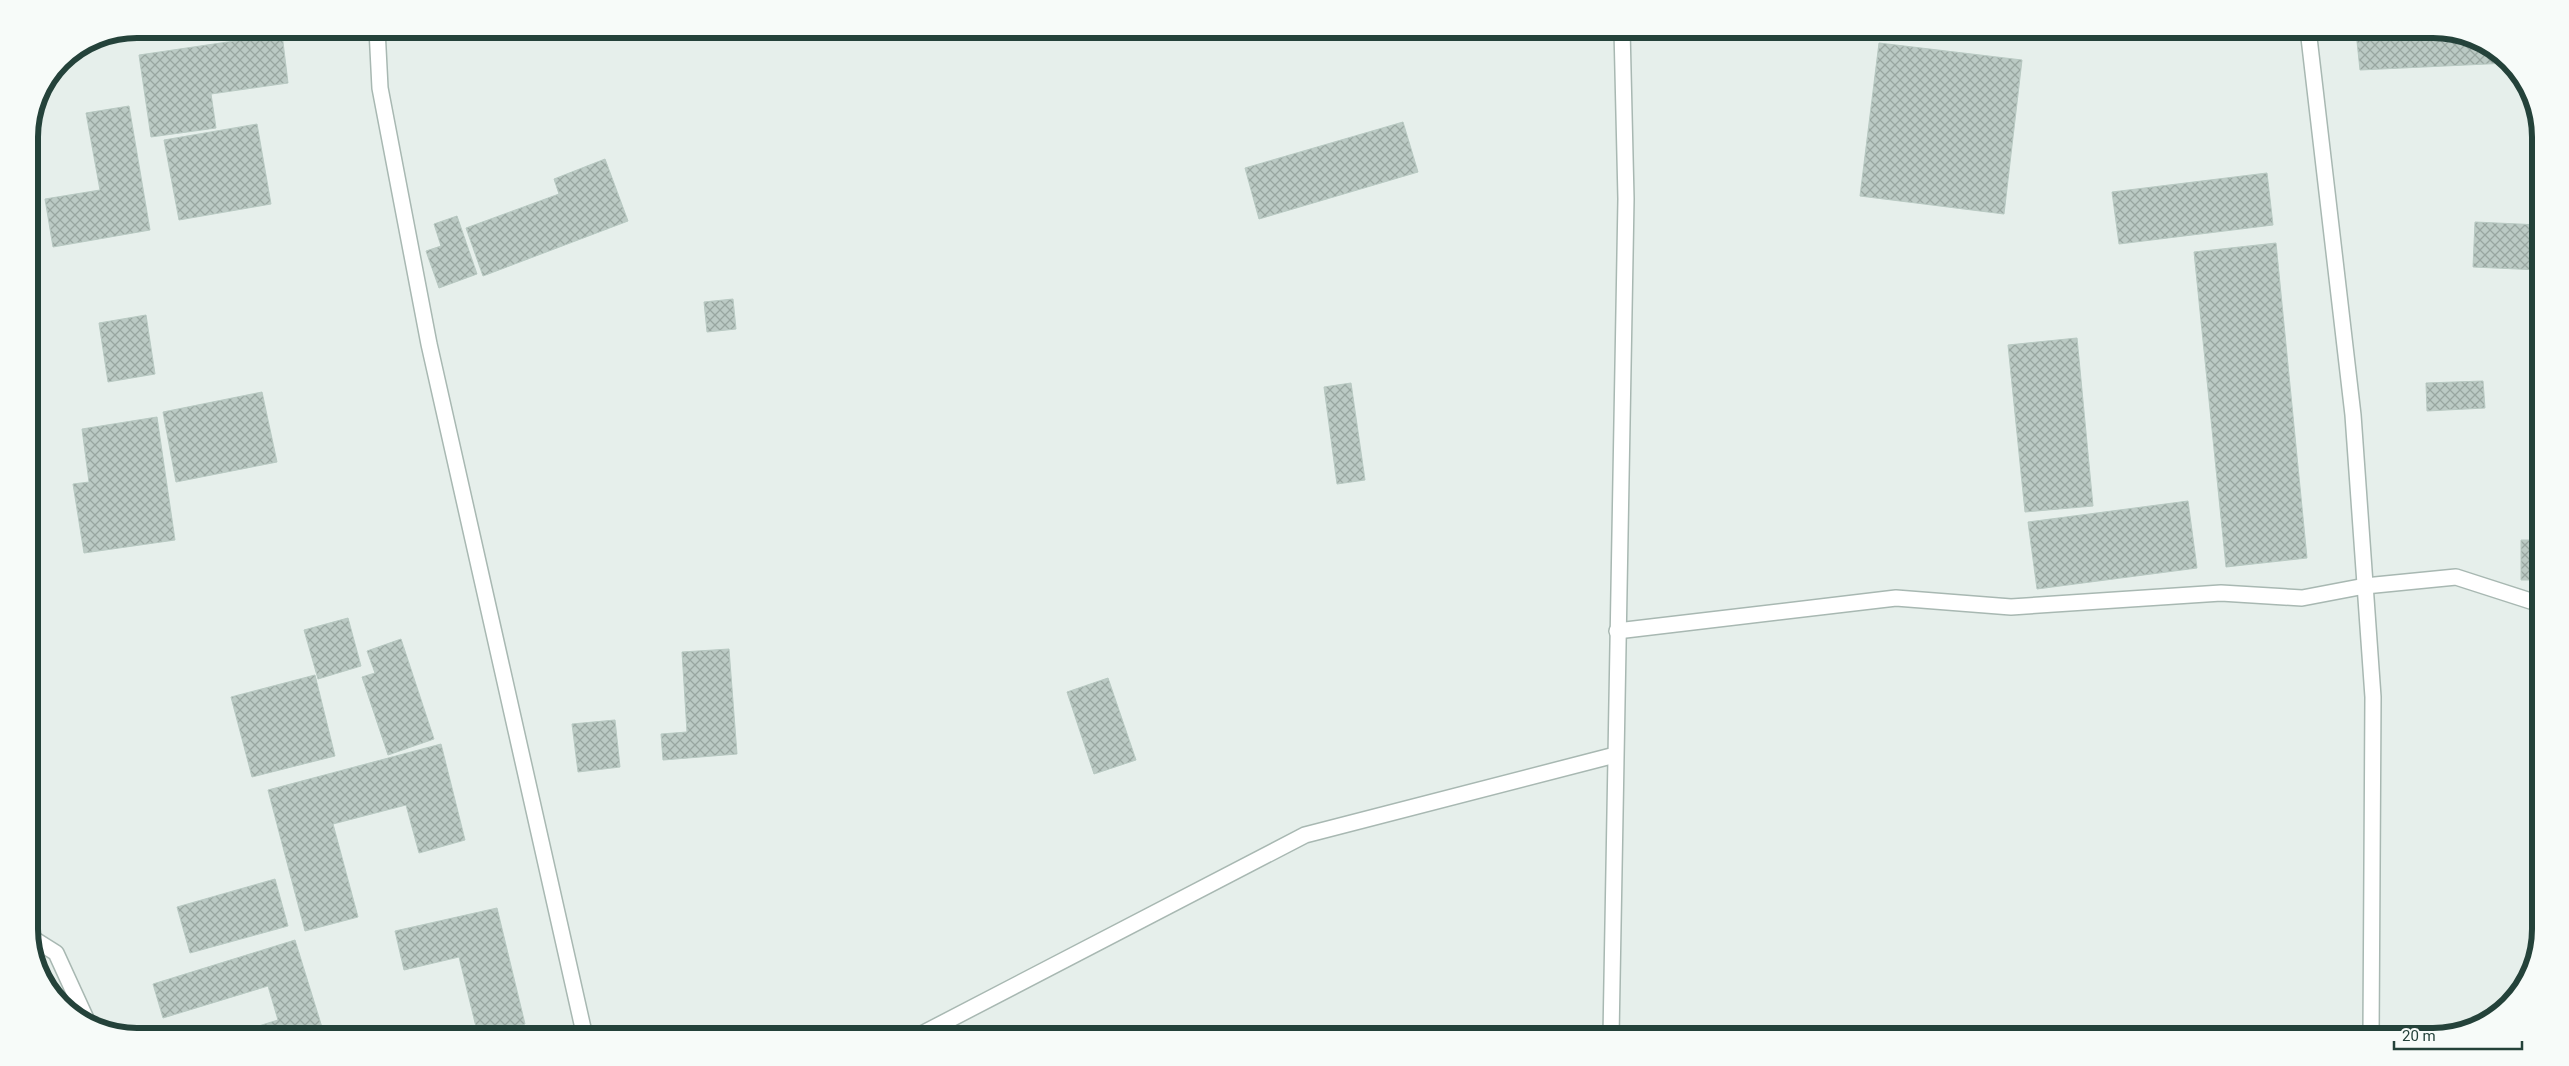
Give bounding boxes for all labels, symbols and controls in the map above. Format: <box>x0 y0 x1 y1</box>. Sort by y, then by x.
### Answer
scale bar <box>2394 1018 2522 1050</box>
text: 20 m <box>2402 1027 2436 1045</box>

